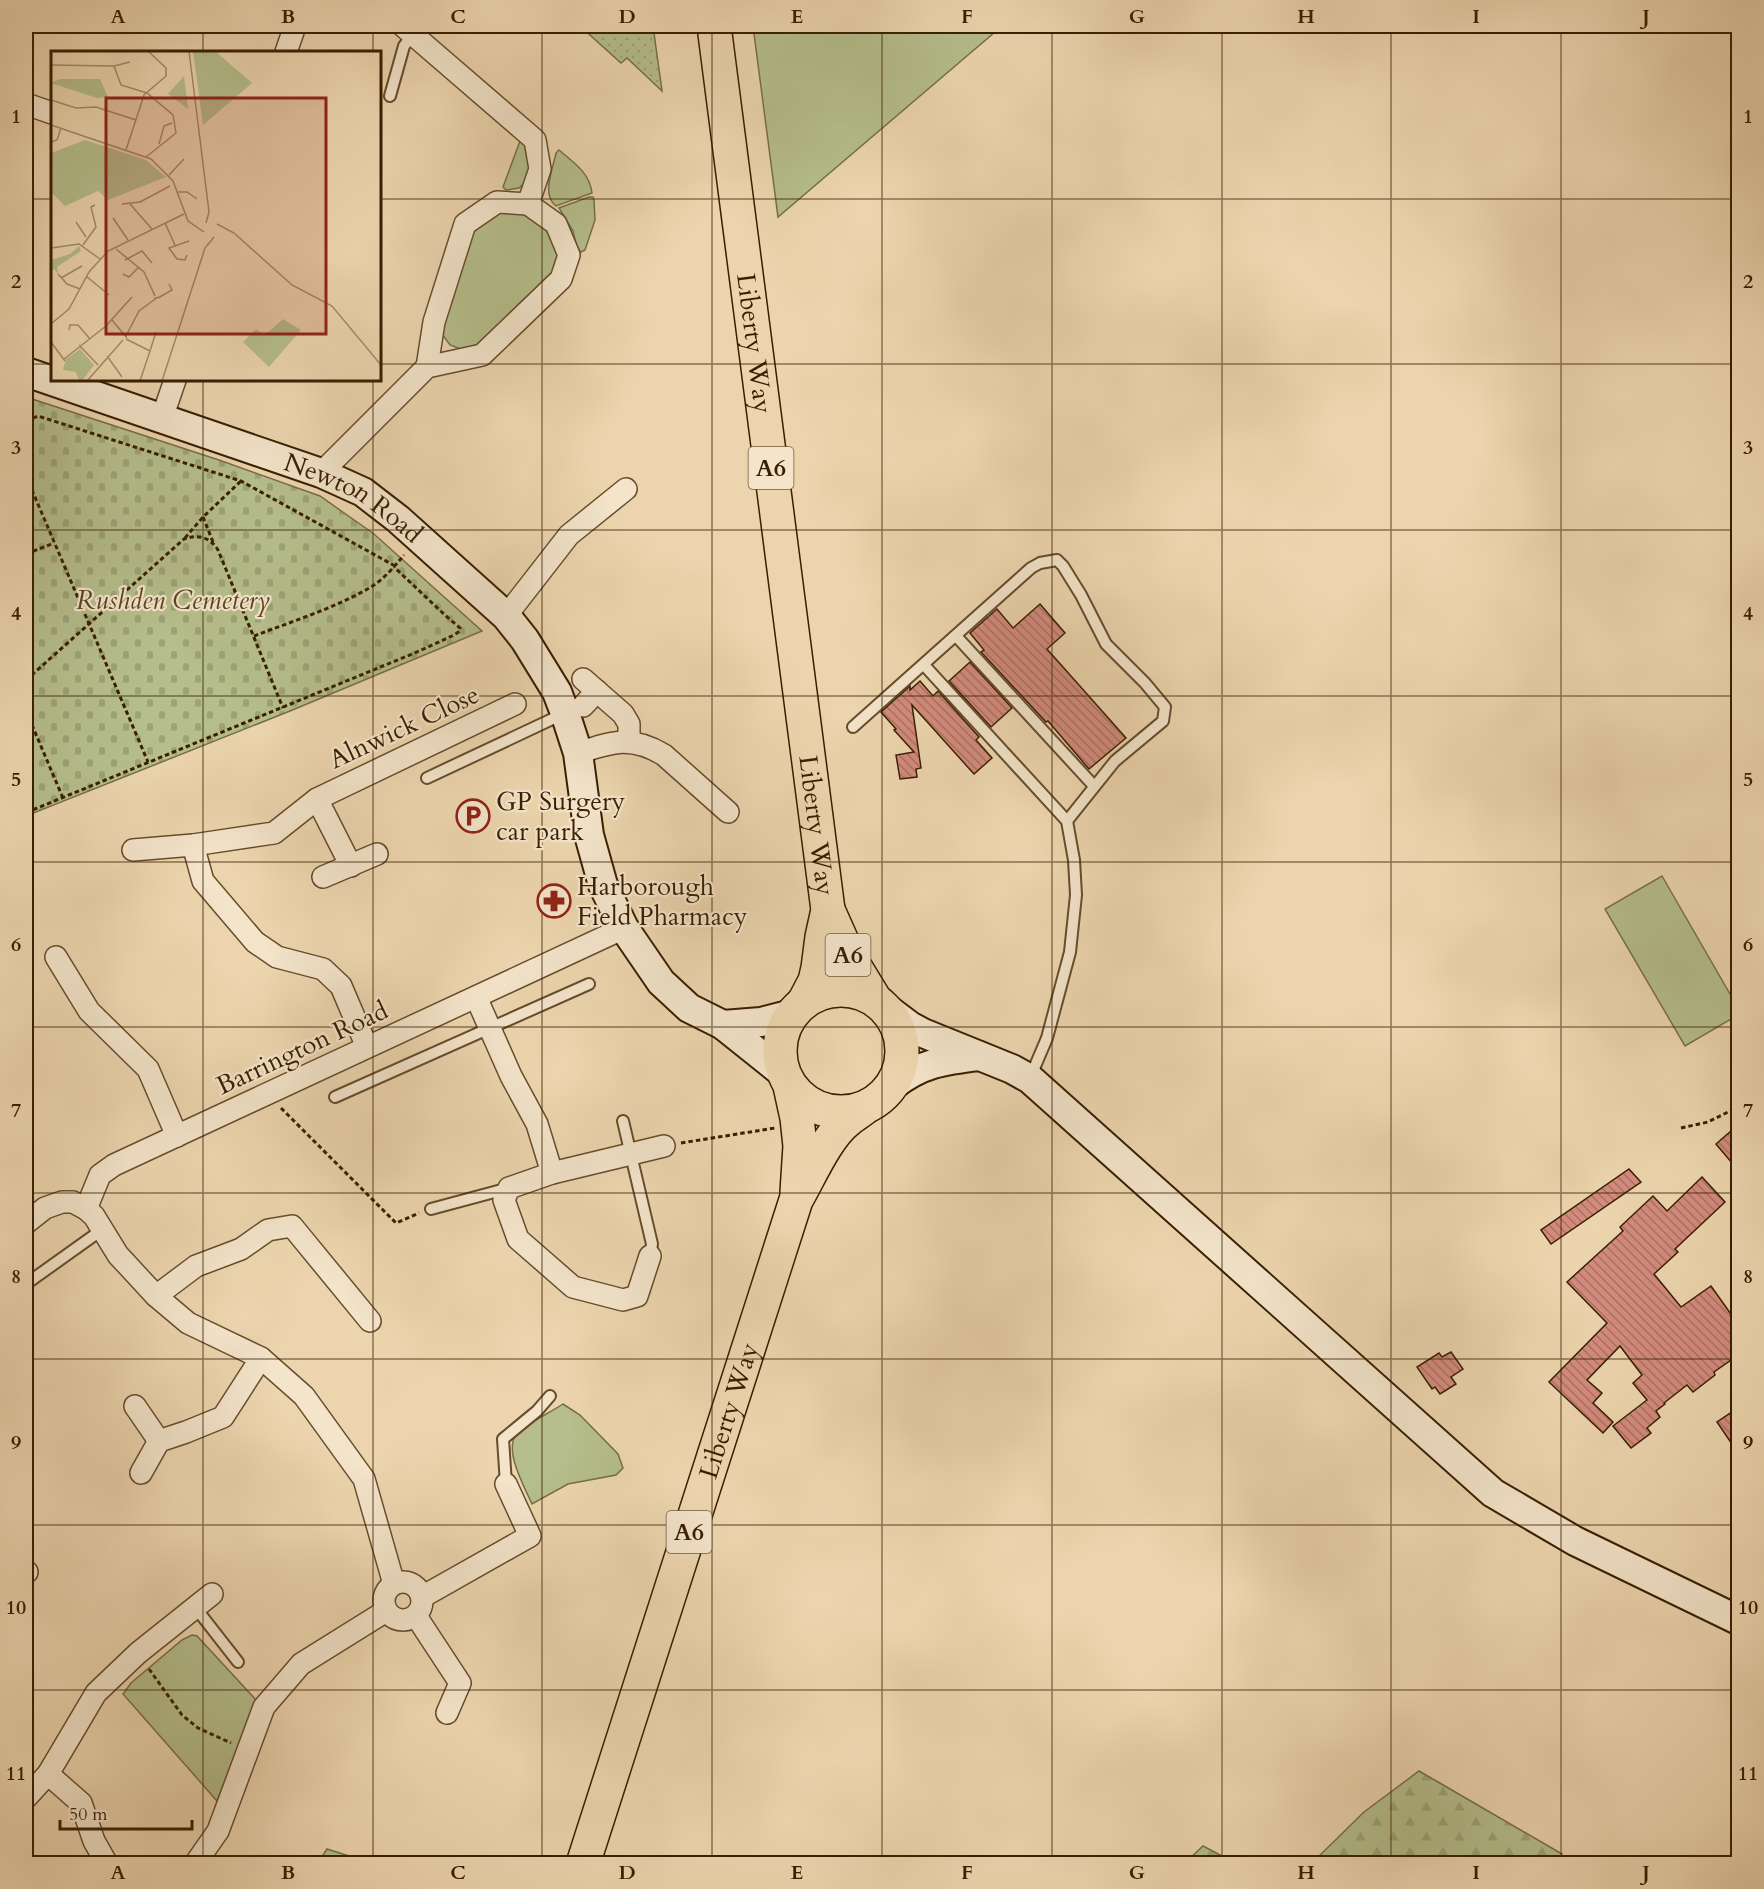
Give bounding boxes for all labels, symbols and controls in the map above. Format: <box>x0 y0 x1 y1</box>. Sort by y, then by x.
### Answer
text: A <box>110 3 126 30</box>
text: B <box>281 3 295 30</box>
text: C <box>450 3 466 30</box>
text: D <box>618 3 636 30</box>
text: E <box>791 3 803 30</box>
text: F <box>961 3 973 30</box>
text: G <box>1129 3 1145 30</box>
text: H <box>1297 3 1315 30</box>
text: I <box>1472 3 1480 30</box>
text: J <box>1639 3 1650 30</box>
inset map <box>51 51 381 381</box>
text: 1 <box>11 103 21 130</box>
text: 1 <box>1743 103 1753 130</box>
text: 2 <box>11 268 21 295</box>
text: 2 <box>1743 268 1753 295</box>
street label: Liberty Way <box>729 271 781 416</box>
text: 3 <box>11 434 21 461</box>
text: 3 <box>1743 434 1753 461</box>
street label: Newton Road <box>280 444 431 551</box>
road number: A6 <box>748 447 794 489</box>
park label: Rushden Cemetery <box>76 583 270 618</box>
text: 4 <box>11 600 21 627</box>
text: 4 <box>1743 600 1753 627</box>
street label: Alnwick Close <box>323 677 485 777</box>
street label: Liberty Way <box>791 753 843 898</box>
text: 5 <box>11 766 21 793</box>
text: 5 <box>1743 766 1753 793</box>
place label: GP Surgery car park <box>496 784 626 849</box>
parking icon: GP Surgery car park <box>455 798 491 834</box>
place label: Harborough Field Pharmacy <box>577 869 748 934</box>
pharmacy icon: Harborough Field Pharmacy <box>536 883 572 919</box>
text: 6 <box>11 931 21 958</box>
text: 6 <box>1743 931 1753 958</box>
road number: A6 <box>826 934 870 976</box>
street label: Barrington Road <box>210 993 394 1103</box>
text: 7 <box>11 1097 21 1124</box>
text: 7 <box>1743 1097 1753 1124</box>
text: 8 <box>11 1263 21 1290</box>
text: 8 <box>1743 1263 1753 1290</box>
street label: Liberty Way <box>690 1338 767 1483</box>
text: 9 <box>11 1429 21 1456</box>
text: 9 <box>1743 1429 1753 1456</box>
road number: A6 <box>666 1511 712 1553</box>
text: 10 <box>6 1594 26 1621</box>
text: 10 <box>1738 1594 1758 1621</box>
text: 11 <box>6 1760 26 1787</box>
text: 11 <box>1738 1760 1758 1787</box>
scale bar <box>60 1793 192 1831</box>
text: 50 m <box>69 1802 108 1827</box>
text: A <box>110 1859 126 1886</box>
text: B <box>281 1859 295 1886</box>
text: C <box>450 1859 466 1886</box>
text: D <box>618 1859 636 1886</box>
text: E <box>791 1859 803 1886</box>
text: F <box>961 1859 973 1886</box>
text: G <box>1129 1859 1145 1886</box>
text: H <box>1297 1859 1315 1886</box>
text: I <box>1472 1859 1480 1886</box>
text: J <box>1639 1859 1650 1886</box>

